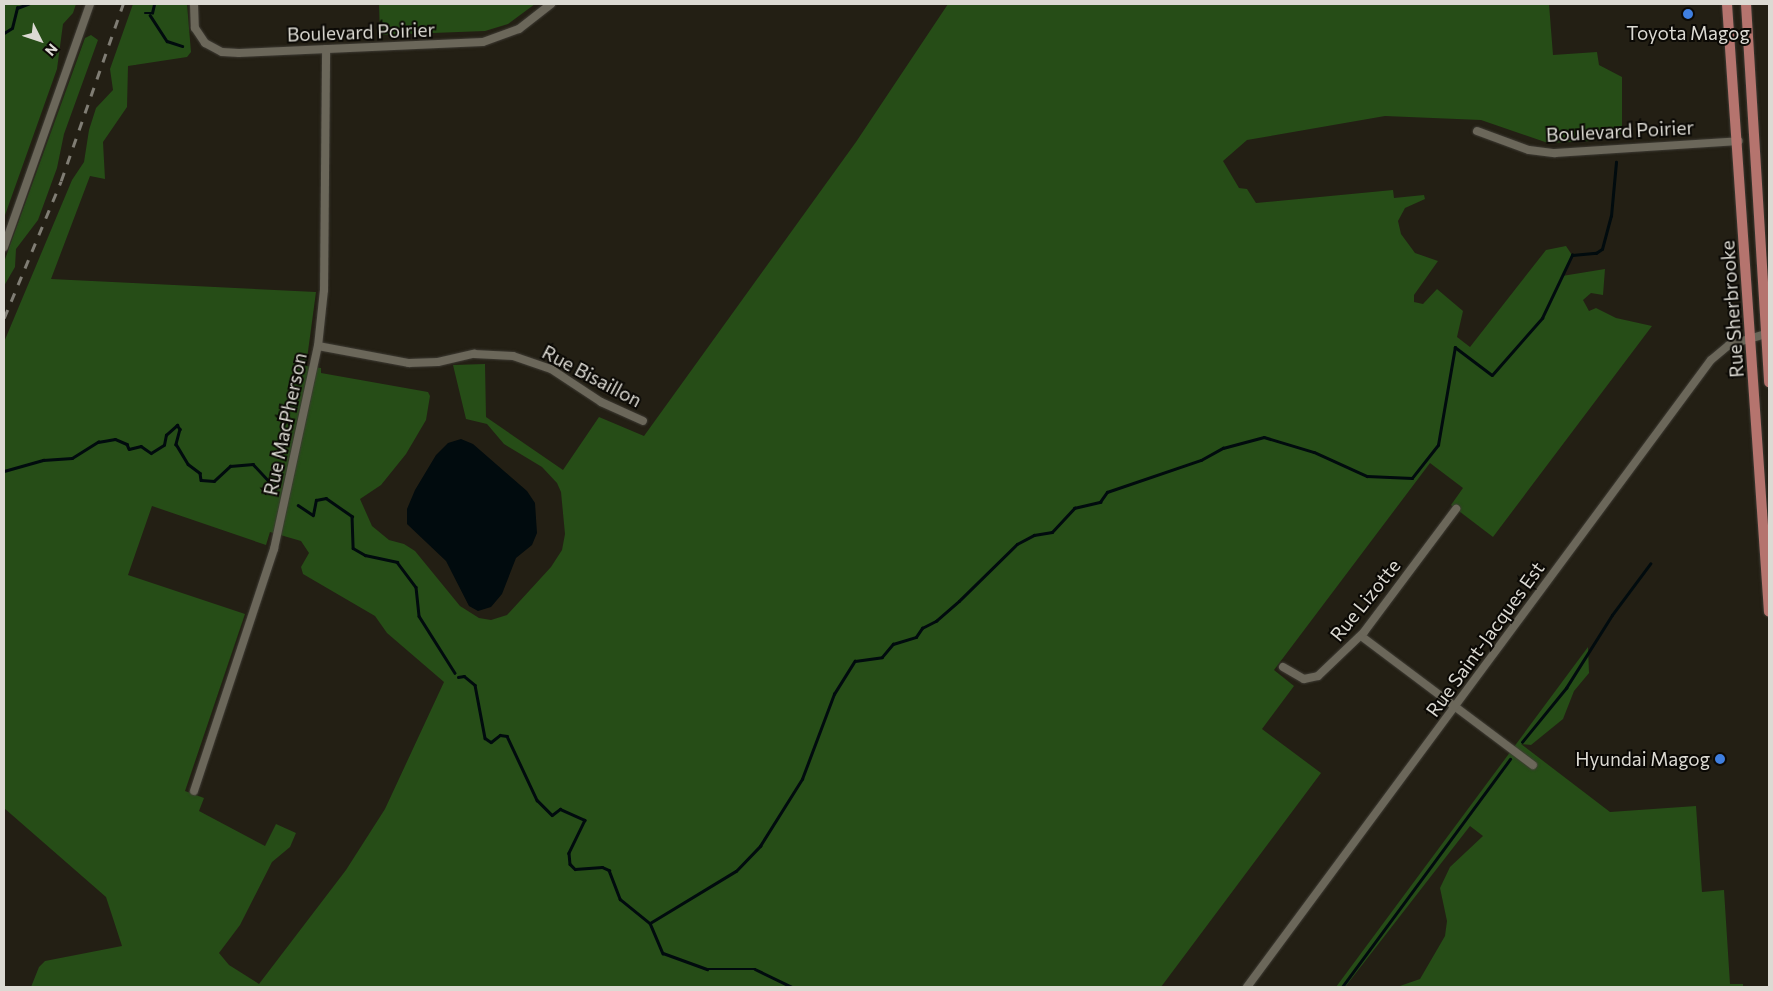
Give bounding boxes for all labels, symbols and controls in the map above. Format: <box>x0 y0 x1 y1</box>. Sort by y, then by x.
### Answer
marker: Toyota Magog <box>1682 8 1694 20</box>
north arrow <box>15 15 65 65</box>
street label: Boulevard Poirier <box>287 18 435 46</box>
place label: Toyota Magog <box>1626 22 1750 44</box>
text: N <box>42 41 62 60</box>
street label: Boulevard Poirier <box>1545 116 1695 146</box>
street label: Rue Sherbrooke <box>1716 240 1748 378</box>
street label: Rue Bisaillon <box>538 340 646 412</box>
street label: Rue MacPherson <box>259 351 311 497</box>
street label: Rue Lizotte <box>1325 554 1405 646</box>
street label: Rue Saint-Jacques Est <box>1421 557 1549 721</box>
place label: Hyundai Magog <box>1575 748 1710 770</box>
marker: Hyundai Magog <box>1714 753 1726 765</box>

